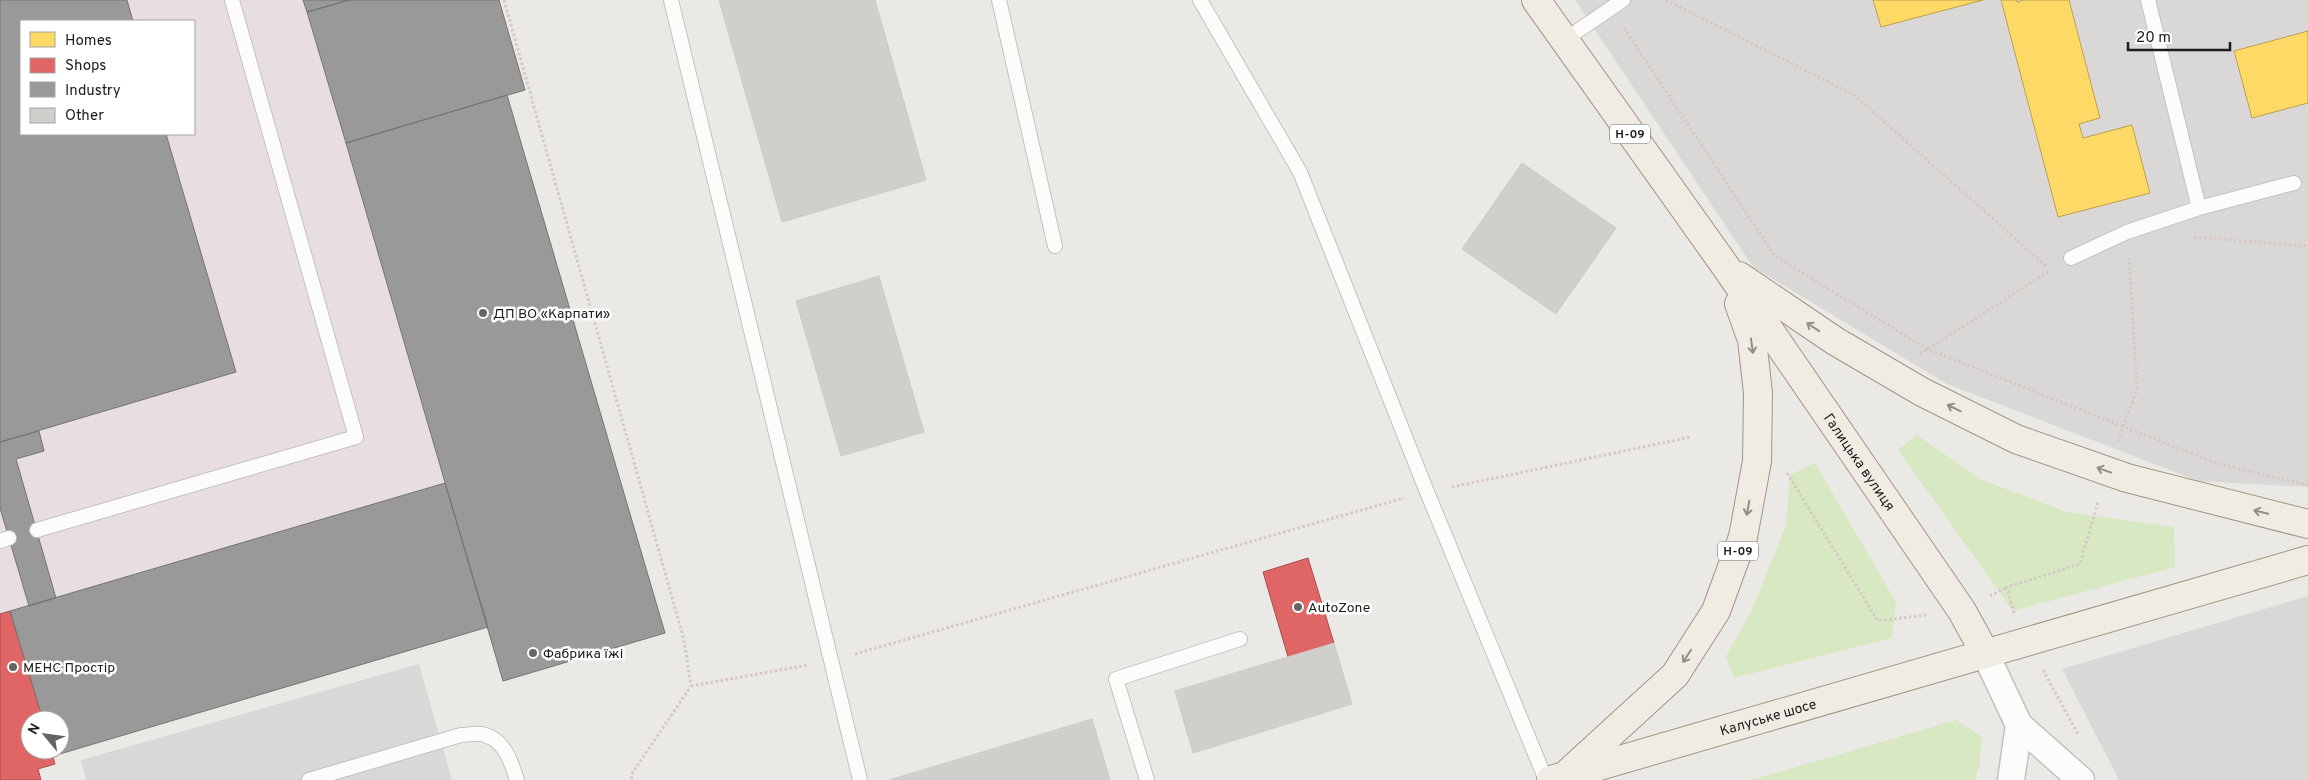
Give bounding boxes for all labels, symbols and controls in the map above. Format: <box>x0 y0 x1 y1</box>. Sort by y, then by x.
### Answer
legend <box>20 20 195 135</box>
scale bar <box>2128 20 2230 52</box>
text: 20 m <box>2136 29 2171 48</box>
text: Homes <box>65 32 112 51</box>
text: Shops <box>65 57 106 76</box>
text: Industry <box>65 82 121 101</box>
text: Other <box>65 107 104 126</box>
road number: Н-09 <box>1610 125 1650 144</box>
place label: ДП ВО «Карпати» <box>493 306 610 323</box>
marker: ДП ВО «Карпати» <box>477 307 489 319</box>
one-way arrow <box>1807 322 1821 332</box>
one-way arrow <box>1747 338 1757 354</box>
one-way arrow <box>1947 403 1962 412</box>
street label: Галицька вулиця <box>1819 411 1898 515</box>
one-way arrow <box>2097 465 2112 474</box>
one-way arrow <box>1743 499 1753 515</box>
one-way arrow <box>2253 507 2269 517</box>
road number: Н-09 <box>1718 542 1758 560</box>
place label: AutoZone <box>1308 600 1370 617</box>
marker: AutoZone <box>1292 601 1304 613</box>
place label: Фабрика їжі <box>543 646 623 663</box>
marker: Фабрика їжі <box>527 647 539 659</box>
one-way arrow <box>1681 649 1691 663</box>
place label: МЕНС Простір <box>23 660 115 677</box>
marker: МЕНС Простір <box>7 661 19 673</box>
street label: Калуське шосе <box>1718 696 1819 740</box>
north arrow <box>20 710 70 760</box>
text: N <box>25 721 45 738</box>

